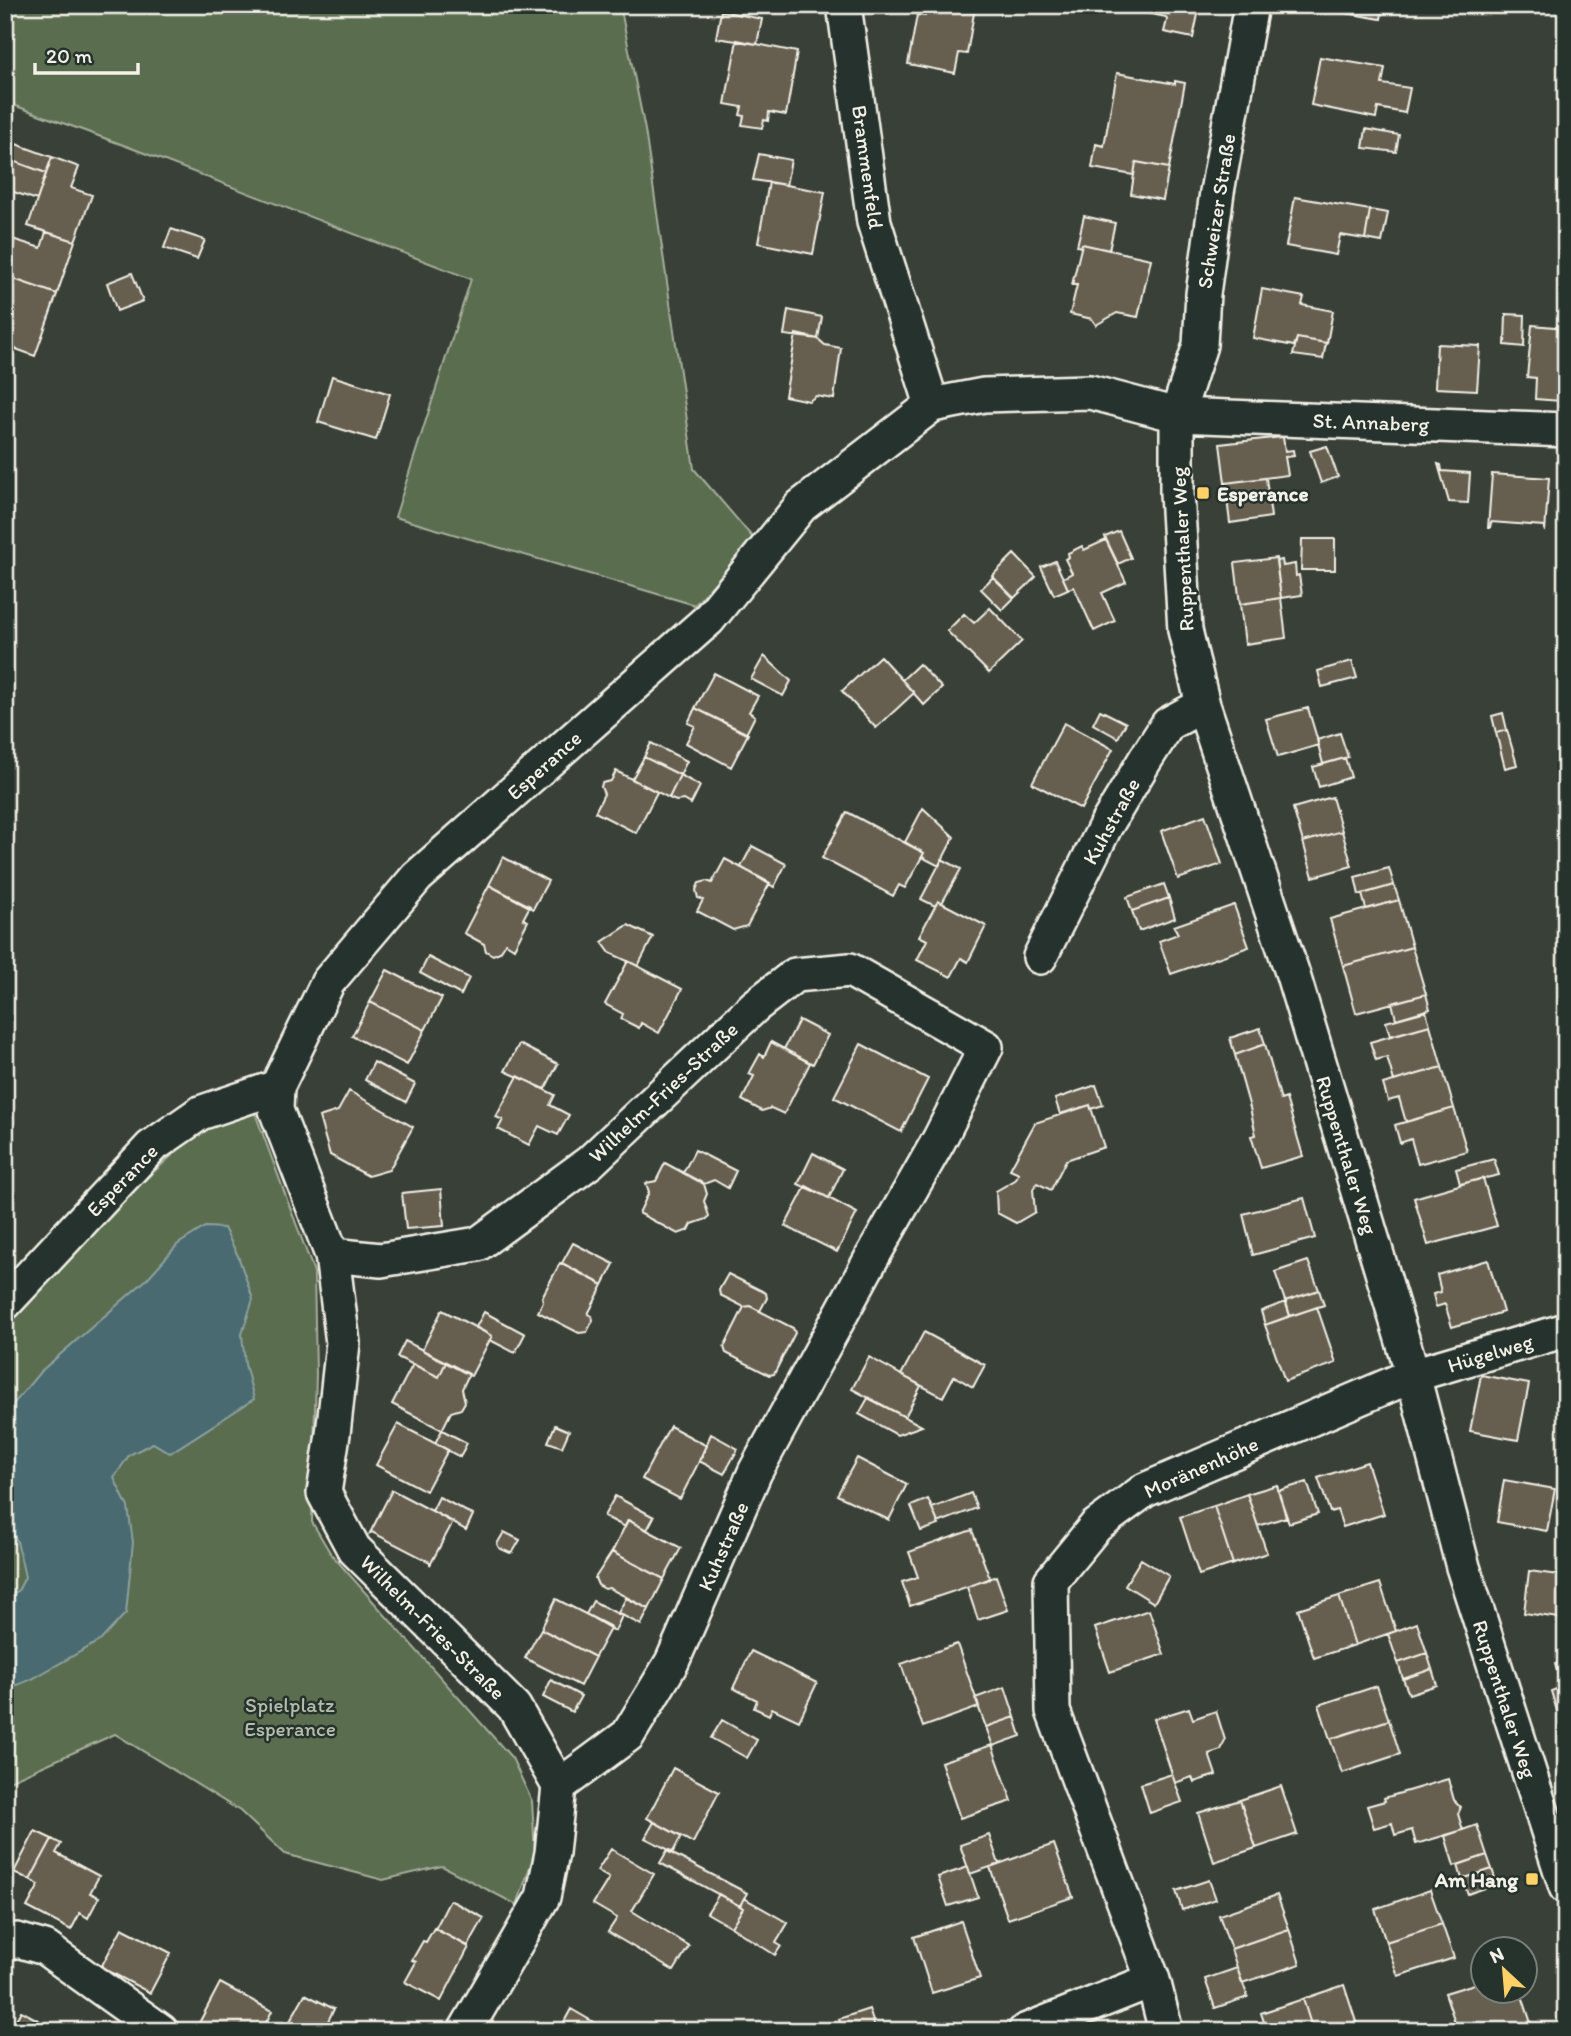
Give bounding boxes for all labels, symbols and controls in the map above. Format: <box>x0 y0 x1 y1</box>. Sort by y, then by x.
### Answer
scale bar <box>35 32 138 76</box>
text: 20 m <box>46 43 93 68</box>
street label: Brammenfeld <box>847 103 889 231</box>
street label: Schweizer Straße <box>1191 132 1241 290</box>
street label: St. Annaberg <box>1312 407 1430 437</box>
street label: Ruppenthaler Weg <box>1165 466 1199 632</box>
place label: Esperance <box>1217 481 1309 507</box>
marker: Esperance <box>1195 485 1211 501</box>
street label: Esperance <box>502 725 586 805</box>
street label: Kuhstraße <box>1077 773 1145 869</box>
street label: Wilhelm-Fries-Straße <box>583 1016 743 1168</box>
street label: Ruppenthaler Weg <box>1311 1073 1383 1238</box>
street label: Esperance <box>81 1138 163 1222</box>
street label: Hügelweg <box>1444 1328 1536 1378</box>
street label: Moränenhöhe <box>1140 1431 1262 1503</box>
street label: Kuhstraße <box>692 1498 754 1594</box>
street label: Wilhelm-Fries-Straße <box>355 1549 511 1705</box>
street label: Ruppenthaler Weg <box>1468 1617 1542 1782</box>
park label: Spielplatz Esperance <box>244 1692 336 1741</box>
place label: Am Hang <box>1434 1867 1519 1893</box>
marker: Am Hang <box>1524 1871 1540 1887</box>
north arrow <box>1470 1934 1540 2004</box>
text: N <box>1486 1942 1508 1968</box>

